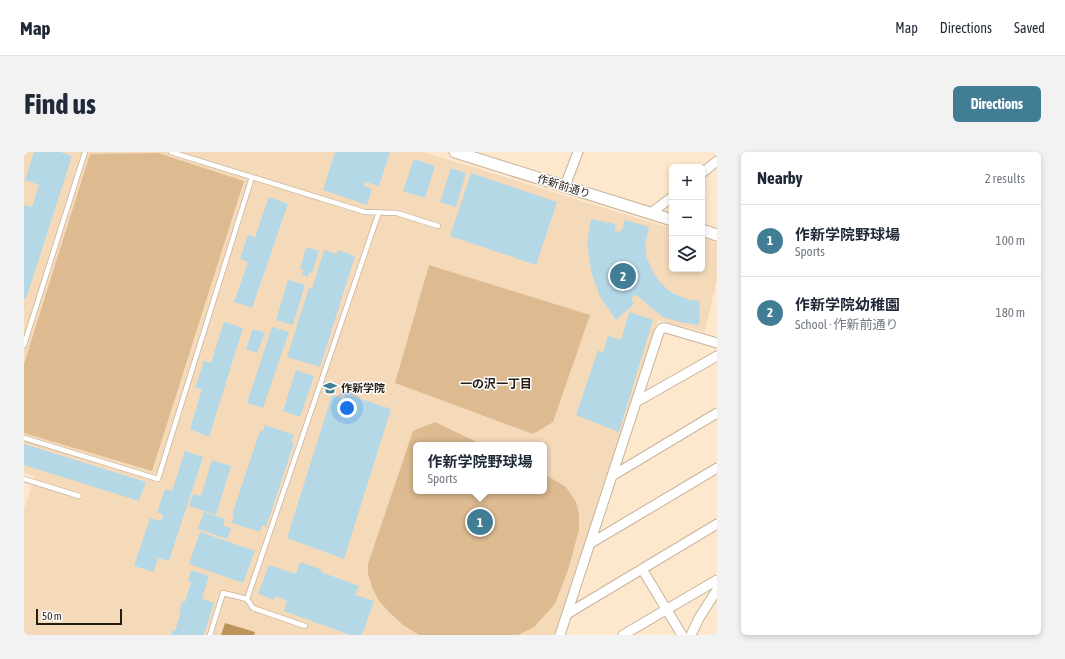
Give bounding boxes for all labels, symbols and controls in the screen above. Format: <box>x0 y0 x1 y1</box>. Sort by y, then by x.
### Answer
text: Map <box>20 17 51 39</box>
text: Map <box>895 20 918 36</box>
text: Directions <box>940 20 992 36</box>
text: Saved <box>1014 20 1045 36</box>
button: Directions <box>953 86 1041 122</box>
text: Find us <box>24 88 96 120</box>
map controls <box>669 164 705 272</box>
button: + <box>669 164 705 200</box>
text: Nearby <box>757 168 803 188</box>
text: 2 results <box>985 171 1025 186</box>
street label: 作新前通り <box>536 172 592 200</box>
button: − <box>669 200 705 236</box>
text: 作新学院野球場 <box>795 226 900 243</box>
text: 1 <box>767 233 773 248</box>
text: 100 m <box>996 233 1025 248</box>
button: layers <box>669 236 705 272</box>
text: Sports <box>795 244 825 259</box>
pin: 2 <box>610 261 636 291</box>
text: 作新学院幼稚園 <box>795 296 900 313</box>
text: 2 <box>767 305 773 320</box>
text: 180 m <box>996 305 1025 320</box>
text: School · 作新前通り <box>795 317 899 332</box>
district label: 一の沢一丁目 <box>460 377 532 391</box>
school or university icon: 作新学院 <box>322 380 338 396</box>
place label: 作新学院 <box>341 382 385 394</box>
your location <box>337 398 357 418</box>
popup <box>413 442 547 494</box>
text: 作新学院野球場 <box>427 453 533 470</box>
text: Sports <box>427 471 457 486</box>
pin: 1 <box>467 507 493 537</box>
scale bar <box>36 607 122 626</box>
text: 50 m <box>42 610 62 622</box>

